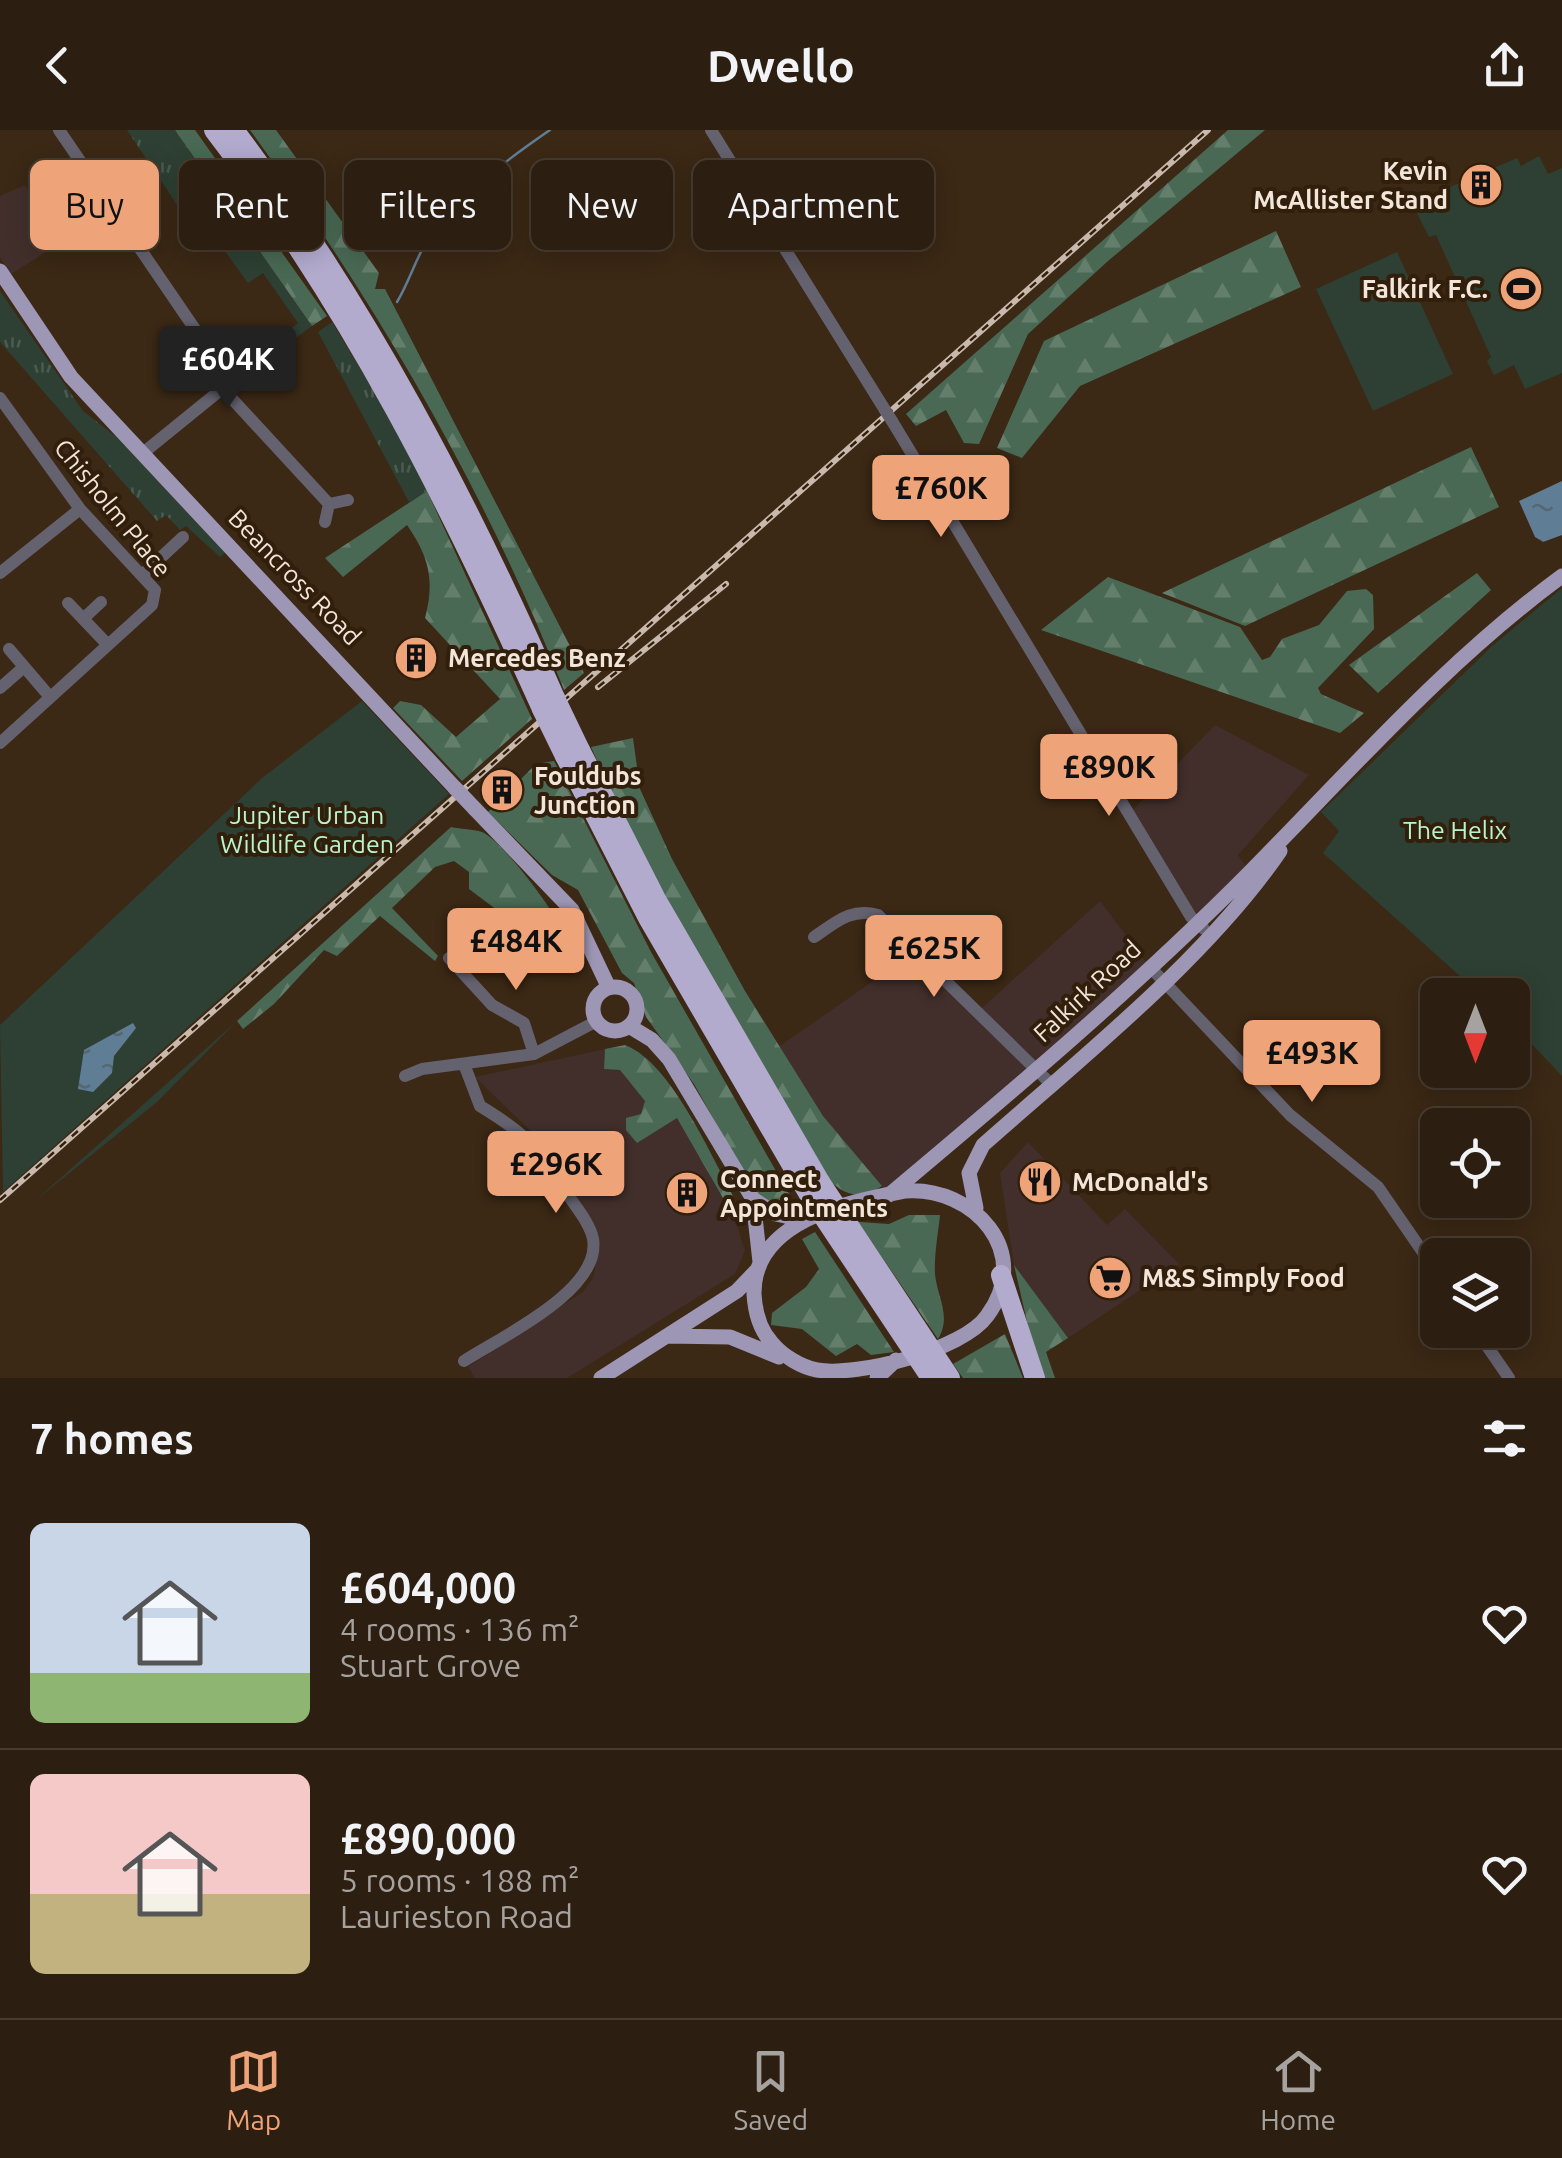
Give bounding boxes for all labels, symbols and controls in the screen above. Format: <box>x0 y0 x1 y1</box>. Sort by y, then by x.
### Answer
icon: back <box>30 38 85 93</box>
icon: share <box>1477 38 1532 93</box>
text: Dwello <box>707 40 855 91</box>
place label: Kevin McAllister Stand <box>1253 157 1448 214</box>
chip: Buy <box>30 160 159 250</box>
chip: Rent <box>179 160 324 250</box>
chip: Filters <box>344 160 511 250</box>
chip: New <box>531 160 673 250</box>
chip: Apartment <box>693 160 934 250</box>
building icon: Kevin McAllister Stand <box>1458 162 1504 208</box>
sports icon: Falkirk F.C. <box>1498 266 1544 312</box>
place label: Falkirk F.C. <box>1362 275 1488 303</box>
pin: £604K <box>158 326 298 411</box>
text: £604K <box>181 340 275 376</box>
street label: Chisholm Place <box>49 434 177 582</box>
pin: £760K <box>871 455 1011 540</box>
text: £760K <box>894 469 988 505</box>
street label: Beancross Road <box>223 503 367 651</box>
building icon: Mercedes Benz <box>393 635 439 681</box>
place label: Mercedes Benz <box>448 644 626 672</box>
pin: £890K <box>1039 734 1179 819</box>
text: £890K <box>1062 748 1156 784</box>
place label: Fouldubs Junction <box>534 762 641 819</box>
building icon: Fouldubs Junction <box>479 767 525 813</box>
park label: Jupiter Urban Wildlife Garden <box>220 801 394 858</box>
park label: The Helix <box>1403 816 1507 844</box>
pin: £484K <box>446 908 586 993</box>
pin: £625K <box>864 915 1004 1000</box>
text: £484K <box>469 922 563 958</box>
text: £625K <box>887 929 981 965</box>
street label: Falkirk Road <box>1028 934 1146 1048</box>
north arrow <box>1420 978 1530 1088</box>
map controls <box>1420 978 1530 1348</box>
pin: £493K <box>1242 1020 1382 1105</box>
text: £493K <box>1265 1034 1359 1070</box>
button: locate <box>1420 1108 1530 1218</box>
pin: £296K <box>486 1131 626 1216</box>
text: £296K <box>509 1145 603 1181</box>
restaurant icon: McDonald's <box>1017 1159 1063 1205</box>
place label: Connect Appointments <box>720 1165 888 1222</box>
place label: McDonald's <box>1072 1168 1209 1196</box>
building icon: Connect Appointments <box>664 1170 710 1216</box>
button: layers <box>1420 1238 1530 1348</box>
supermarket icon: M&S Simply Food <box>1087 1255 1133 1301</box>
place label: M&S Simply Food <box>1142 1264 1345 1292</box>
icon: filters <box>1477 1411 1532 1466</box>
text: 7 homes <box>30 1415 194 1462</box>
icon: home <box>110 1563 230 1683</box>
text: £604,000 <box>340 1564 516 1611</box>
icon: heart <box>1477 1596 1532 1651</box>
text: 4 rooms · 136 m² <box>340 1611 580 1647</box>
text: Stuart Grove <box>340 1647 521 1683</box>
icon: home <box>110 1814 230 1934</box>
text: £890,000 <box>340 1815 516 1862</box>
icon: heart <box>1477 1847 1532 1902</box>
text: 5 rooms · 188 m² <box>340 1862 580 1898</box>
text: Laurieston Road <box>340 1898 573 1934</box>
tab: Map <box>226 2044 281 2135</box>
tab: Saved <box>734 2044 808 2135</box>
tab: Home <box>1260 2044 1336 2135</box>

